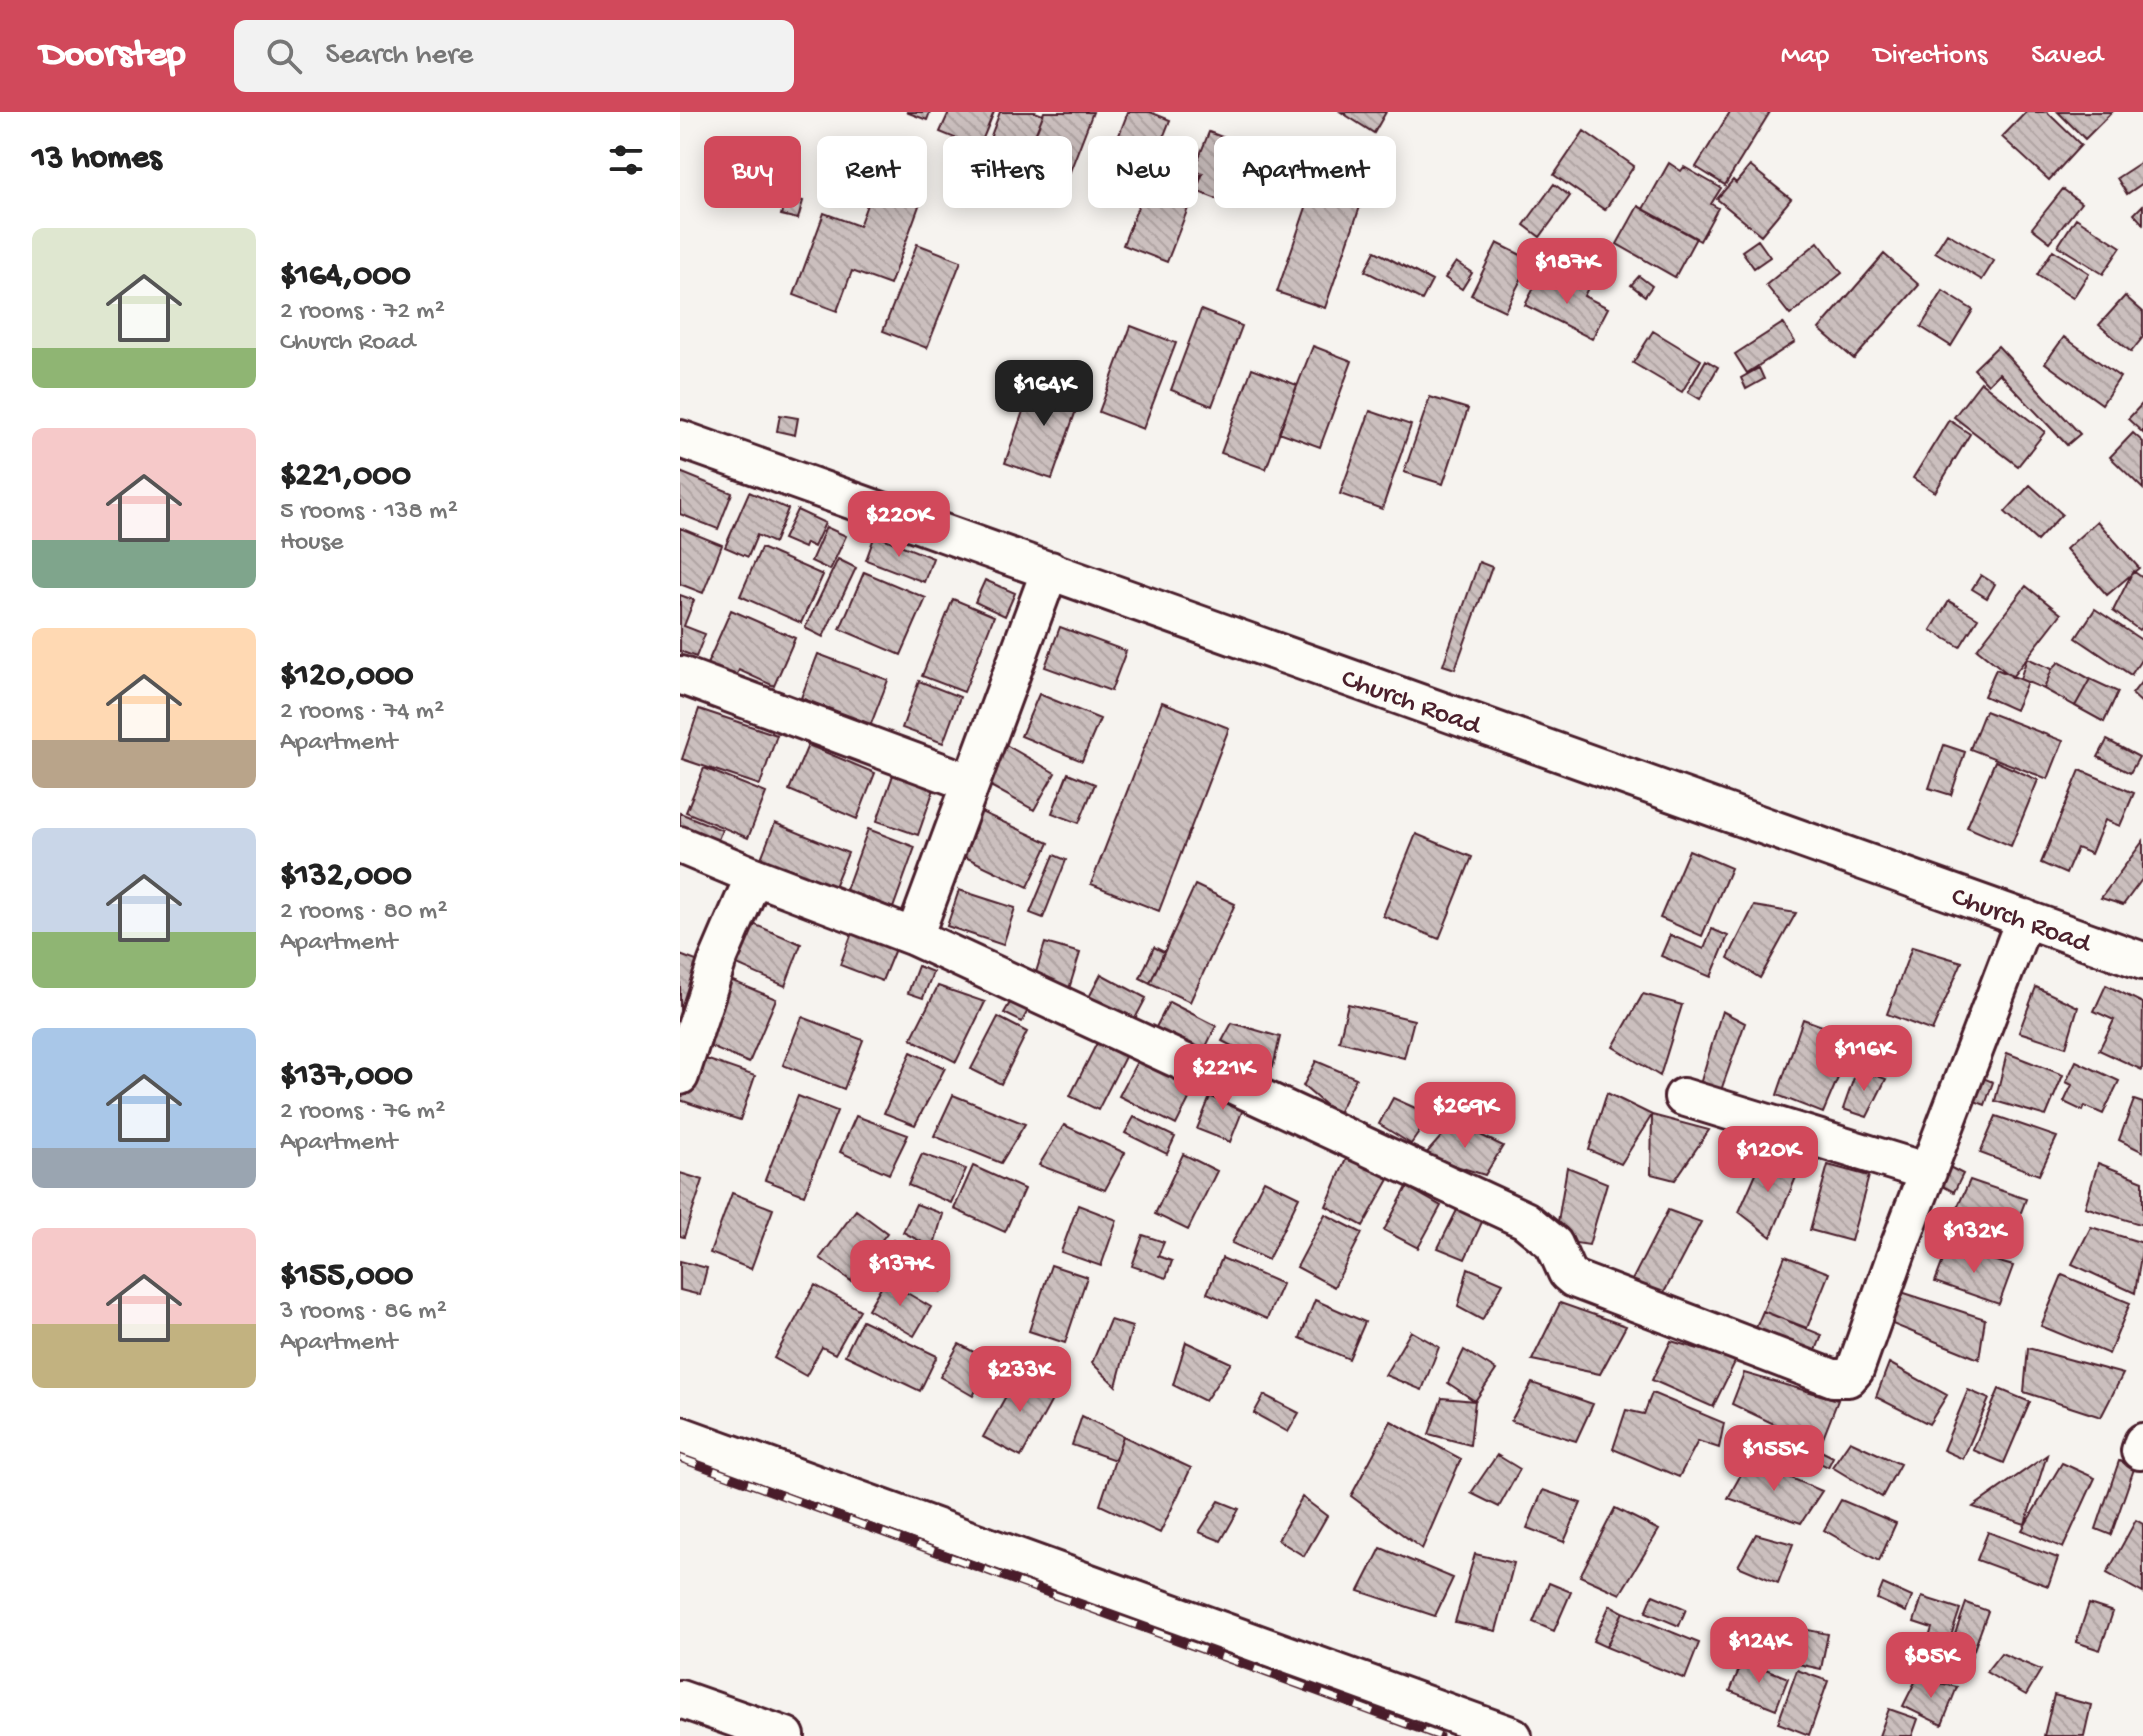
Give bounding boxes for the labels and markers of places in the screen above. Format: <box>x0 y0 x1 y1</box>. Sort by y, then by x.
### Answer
pin: $187K <box>1511 238 1623 306</box>
pin: $164K <box>988 360 1100 428</box>
pin: $220K <box>843 491 955 559</box>
pin: $116K <box>1808 1025 1920 1093</box>
pin: $221K <box>1167 1044 1279 1112</box>
pin: $269K <box>1409 1082 1521 1150</box>
pin: $120K <box>1712 1126 1824 1194</box>
pin: $132K <box>1918 1207 2030 1275</box>
pin: $137K <box>844 1240 956 1308</box>
pin: $233K <box>964 1346 1076 1414</box>
pin: $155K <box>1718 1425 1830 1493</box>
pin: $124K <box>1703 1617 1815 1685</box>
pin: $85K <box>1884 1632 1978 1700</box>

